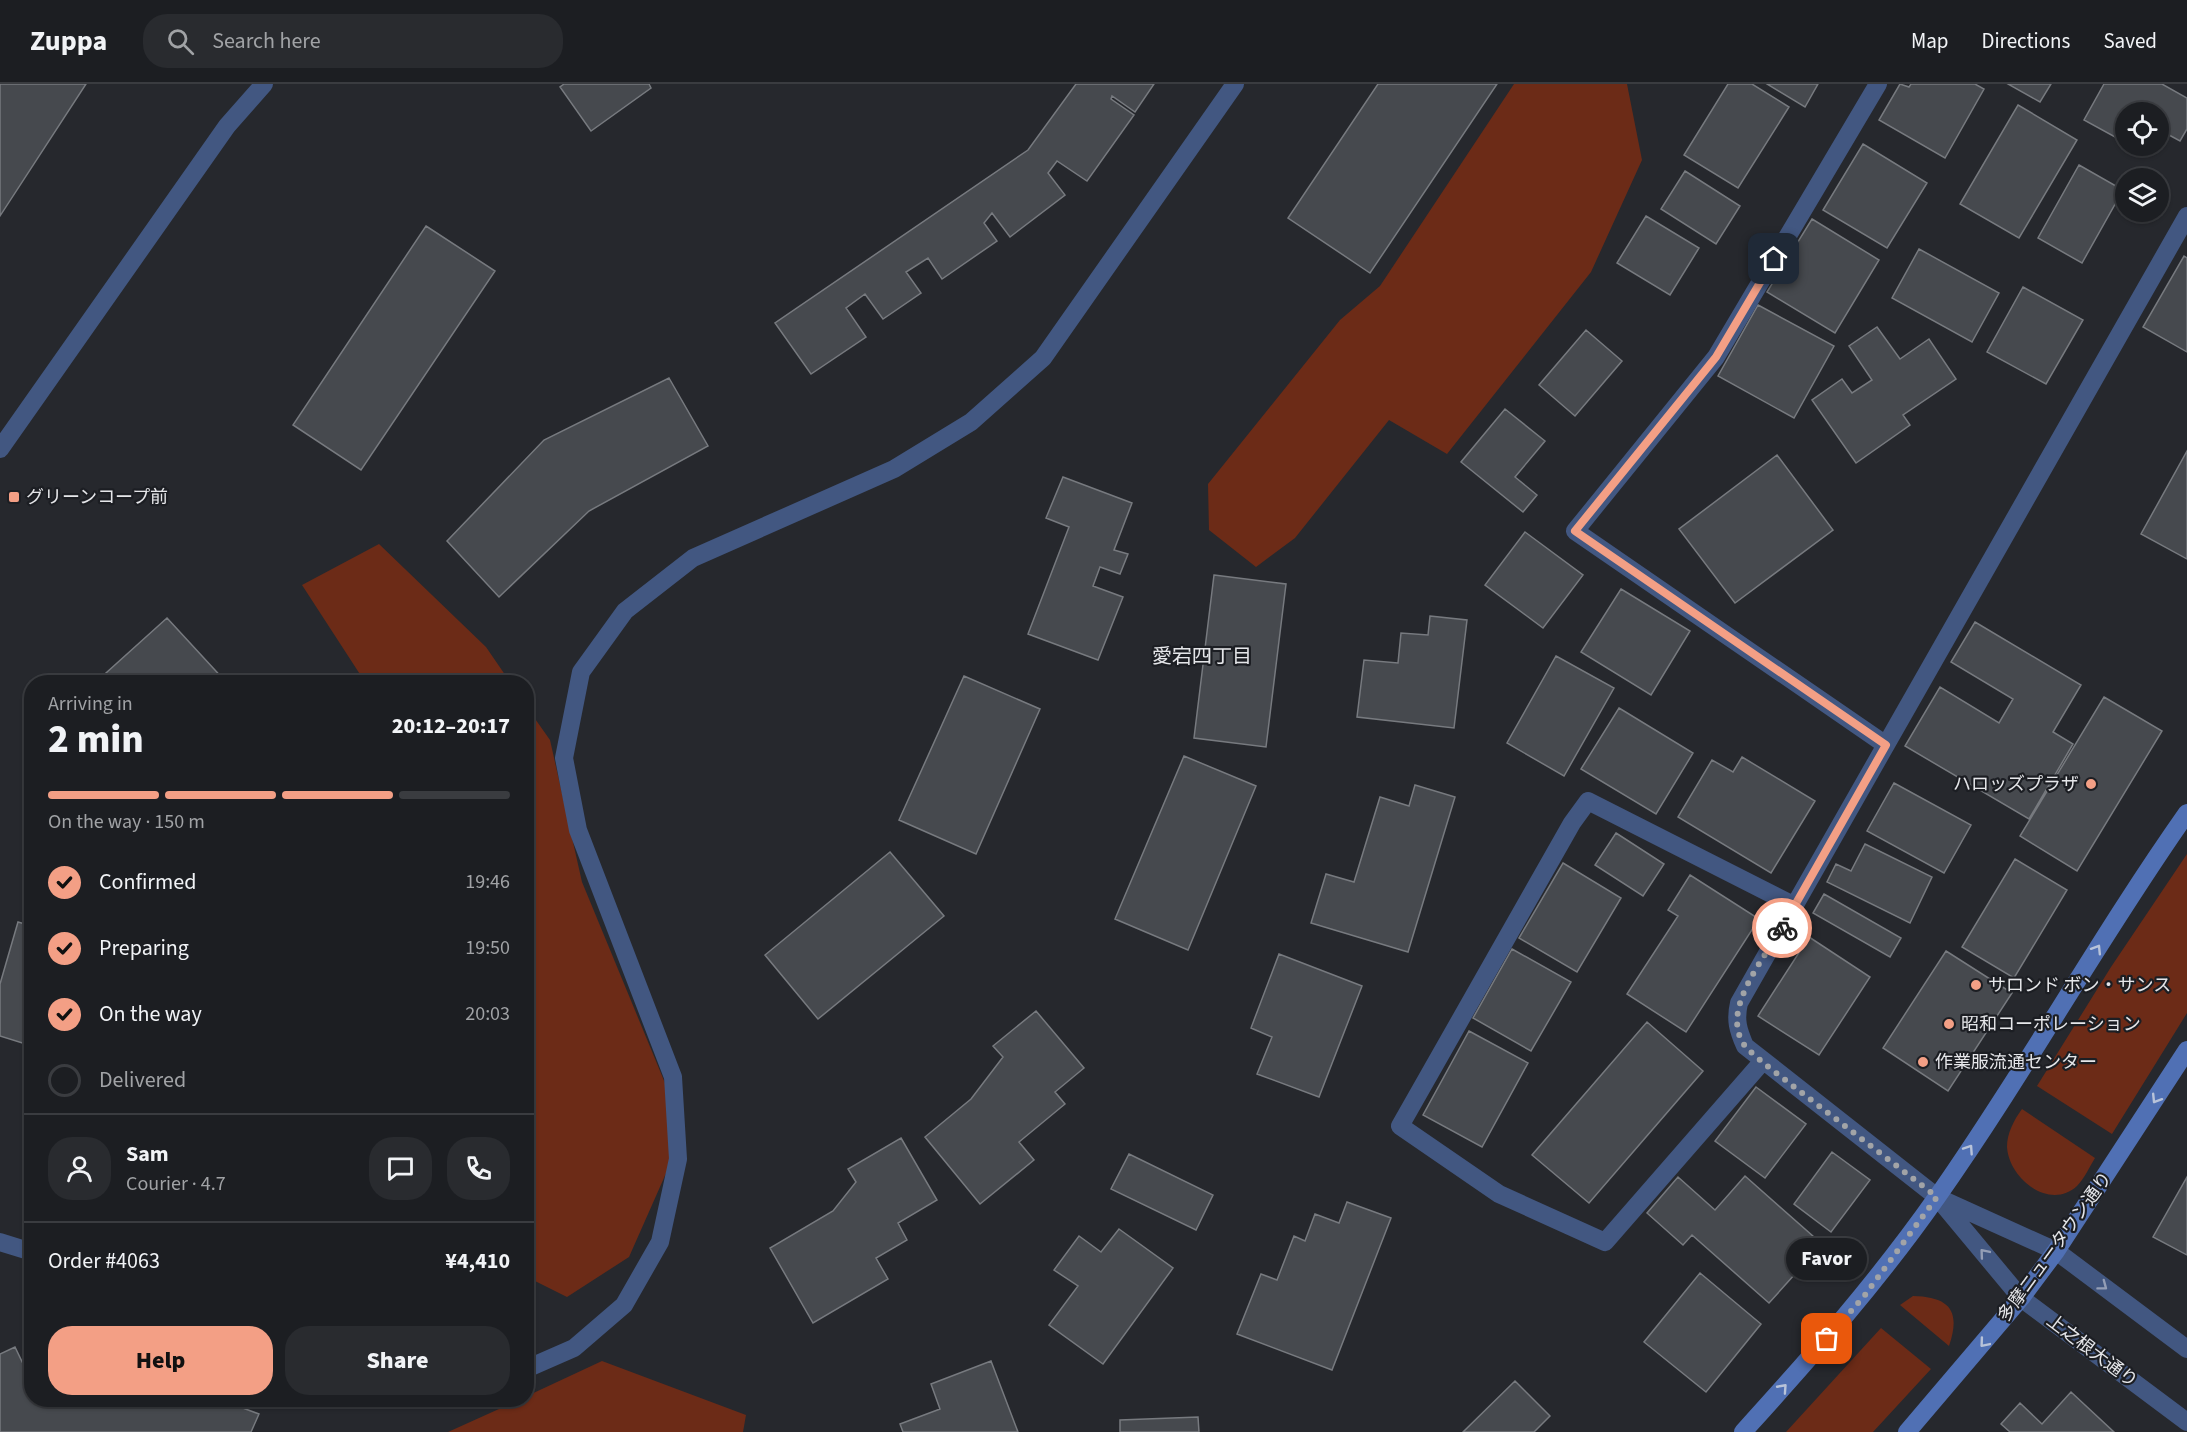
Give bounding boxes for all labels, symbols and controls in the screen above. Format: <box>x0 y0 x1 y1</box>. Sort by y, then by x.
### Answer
search box <box>143 14 563 68</box>
text: Zuppa <box>30 21 107 61</box>
icon: search <box>164 25 197 58</box>
text: Search here <box>212 25 321 57</box>
text: Map <box>1911 26 1949 56</box>
text: Directions <box>1982 26 2070 56</box>
text: Saved <box>2103 26 2157 56</box>
map controls <box>2115 102 2169 222</box>
button: locate <box>2115 102 2169 156</box>
button: layers <box>2115 168 2169 222</box>
pin <box>1748 233 1799 284</box>
icon: home <box>1757 242 1790 275</box>
place label: グリーンコープ前 <box>26 485 168 510</box>
marker: グリーンコープ前 <box>7 490 21 504</box>
district label: 愛宕四丁目 <box>1152 643 1252 671</box>
text: Arriving in <box>48 690 133 718</box>
text: 20:12–20:17 <box>392 710 510 742</box>
text: 2 min <box>48 712 144 768</box>
place label: ハロッズプラザ <box>1953 772 2079 797</box>
marker: ハロッズプラザ <box>2084 777 2098 791</box>
text: On the way · 150 m <box>48 808 205 836</box>
icon: check <box>48 866 81 899</box>
text: Confirmed <box>99 866 196 898</box>
text: 19:46 <box>465 868 510 896</box>
courier <box>1752 898 1812 958</box>
icon: bike <box>1766 912 1799 945</box>
icon: check <box>48 932 81 965</box>
text: Preparing <box>99 932 189 964</box>
text: 19:50 <box>465 934 510 962</box>
one-way arrow <box>2090 945 2102 955</box>
place label: サロンド ボン・サンス <box>1988 973 2171 998</box>
marker: サロンド ボン・サンス <box>1969 978 1983 992</box>
icon: check <box>48 998 81 1031</box>
text: On the way <box>99 998 202 1030</box>
text: 20:03 <box>465 1000 510 1028</box>
place label: 昭和コーポレーション <box>1961 1012 2141 1037</box>
marker: 昭和コーポレーション <box>1942 1017 1956 1031</box>
place label: 作業服流通センター <box>1935 1050 2097 1075</box>
marker: 作業服流通センター <box>1916 1055 1930 1069</box>
text: Delivered <box>99 1064 186 1096</box>
one-way arrow <box>2152 1093 2163 1104</box>
button: person <box>48 1137 111 1200</box>
button: chat <box>369 1137 432 1200</box>
button: phone <box>447 1137 510 1200</box>
text: Sam <box>126 1138 169 1170</box>
one-way arrow <box>1962 1144 1973 1155</box>
street label: 多摩ニュータウン通り <box>1992 1167 2118 1327</box>
text: Courier · 4.7 <box>126 1170 226 1198</box>
callout: Favor <box>1786 1237 1868 1279</box>
text: Order #4063 <box>48 1245 160 1277</box>
text: ¥4,410 <box>445 1245 510 1277</box>
text: Favor <box>1801 1245 1852 1273</box>
one-way arrow <box>1980 1249 1991 1260</box>
one-way arrow <box>2096 1279 2107 1290</box>
street label: 上之根大通り <box>2041 1309 2143 1393</box>
pin <box>1801 1313 1852 1364</box>
icon: bag <box>1810 1322 1843 1355</box>
button: Help <box>48 1326 273 1395</box>
button: Share <box>285 1326 510 1395</box>
one-way arrow <box>1980 1336 1991 1347</box>
one-way arrow <box>1776 1385 1787 1395</box>

